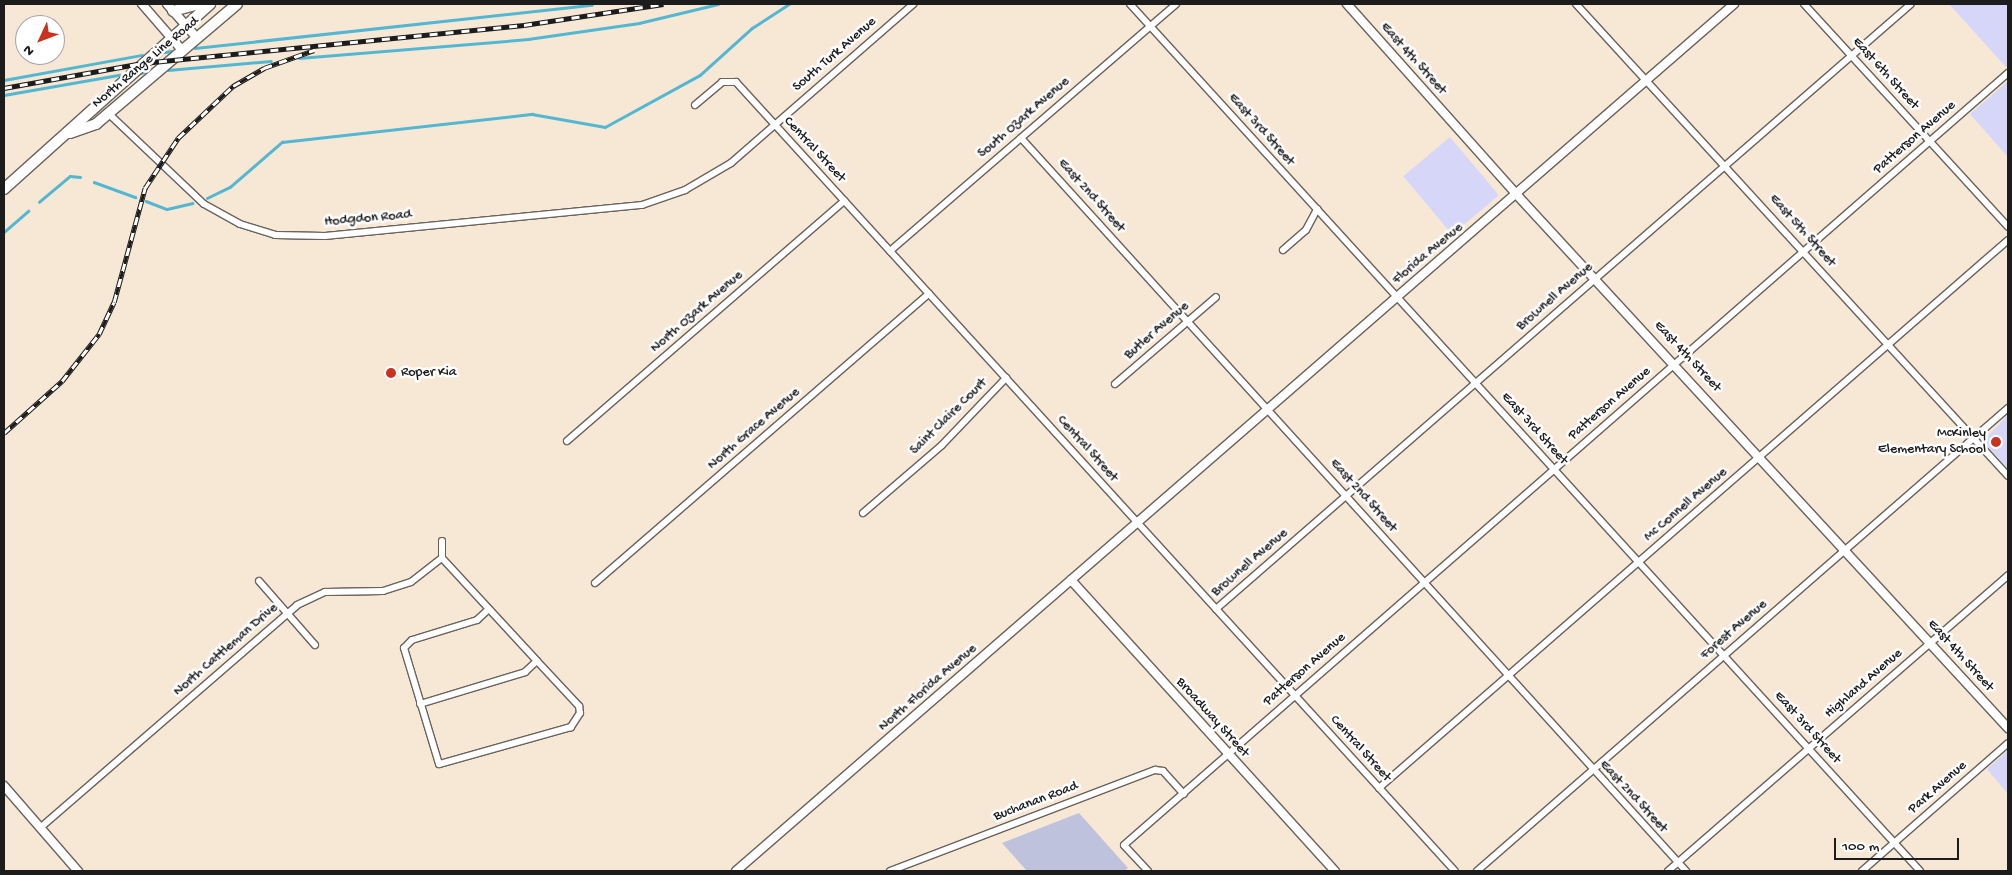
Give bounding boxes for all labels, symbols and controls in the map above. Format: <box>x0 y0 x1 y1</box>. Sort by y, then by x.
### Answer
street label: North Range Line Road <box>89 13 203 113</box>
street label: South Turk Avenue <box>790 14 880 96</box>
north arrow <box>15 15 65 65</box>
street label: East 4th Street <box>1376 19 1450 99</box>
street label: East 6th Street <box>1848 34 1922 114</box>
text: N <box>20 41 39 59</box>
street label: South Ozark Avenue <box>975 74 1073 162</box>
street label: East 3rd Street <box>1224 90 1298 170</box>
street label: Patterson Avenue <box>1870 98 1960 178</box>
street label: Central Street <box>779 114 849 186</box>
street label: East 2nd Street <box>1054 156 1128 236</box>
street label: East 5th Street <box>1765 191 1839 271</box>
street label: Hodgdon Road <box>324 207 412 231</box>
street label: Florida Avenue <box>1389 220 1467 288</box>
street label: Brownell Avenue <box>1513 259 1597 335</box>
street label: North Ozark Avenue <box>647 267 747 357</box>
street label: Butler Avenue <box>1121 298 1193 364</box>
street label: East 4th Street <box>1650 318 1724 396</box>
street label: Patterson Avenue <box>1565 364 1655 444</box>
place label: Roper Kia <box>401 365 457 381</box>
marker: Roper Kia <box>385 367 397 379</box>
street label: Saint Claire Court <box>907 375 991 459</box>
street label: North Grace Avenue <box>704 384 804 474</box>
street label: East 3rd Street <box>1497 389 1571 469</box>
street label: Central Street <box>1053 412 1121 486</box>
place label: McKinley Elementary School <box>1878 426 1986 458</box>
marker: McKinley Elementary School <box>1990 436 2002 448</box>
street label: East 2nd Street <box>1326 456 1400 536</box>
street label: Mc Connell Avenue <box>1641 464 1731 546</box>
street label: Brownell Avenue <box>1208 525 1292 601</box>
street label: Forest Avenue <box>1697 596 1771 664</box>
street label: North Cattleman Drive <box>170 600 282 700</box>
street label: East 4th Street <box>1923 616 1997 696</box>
street label: Patterson Avenue <box>1260 630 1350 710</box>
street label: North Florida Avenue <box>875 641 981 735</box>
street label: Highland Avenue <box>1822 646 1906 722</box>
street label: Broadway Street <box>1172 675 1252 761</box>
street label: East 3rd Street <box>1770 688 1844 768</box>
street label: Central Street <box>1326 712 1394 786</box>
street label: East 2nd Street <box>1595 757 1671 837</box>
street label: Park Avenue <box>1905 758 1971 818</box>
street label: Buchanan Road <box>992 778 1080 826</box>
scale bar <box>1837 828 1962 860</box>
text: 100 m <box>1842 838 1879 856</box>

